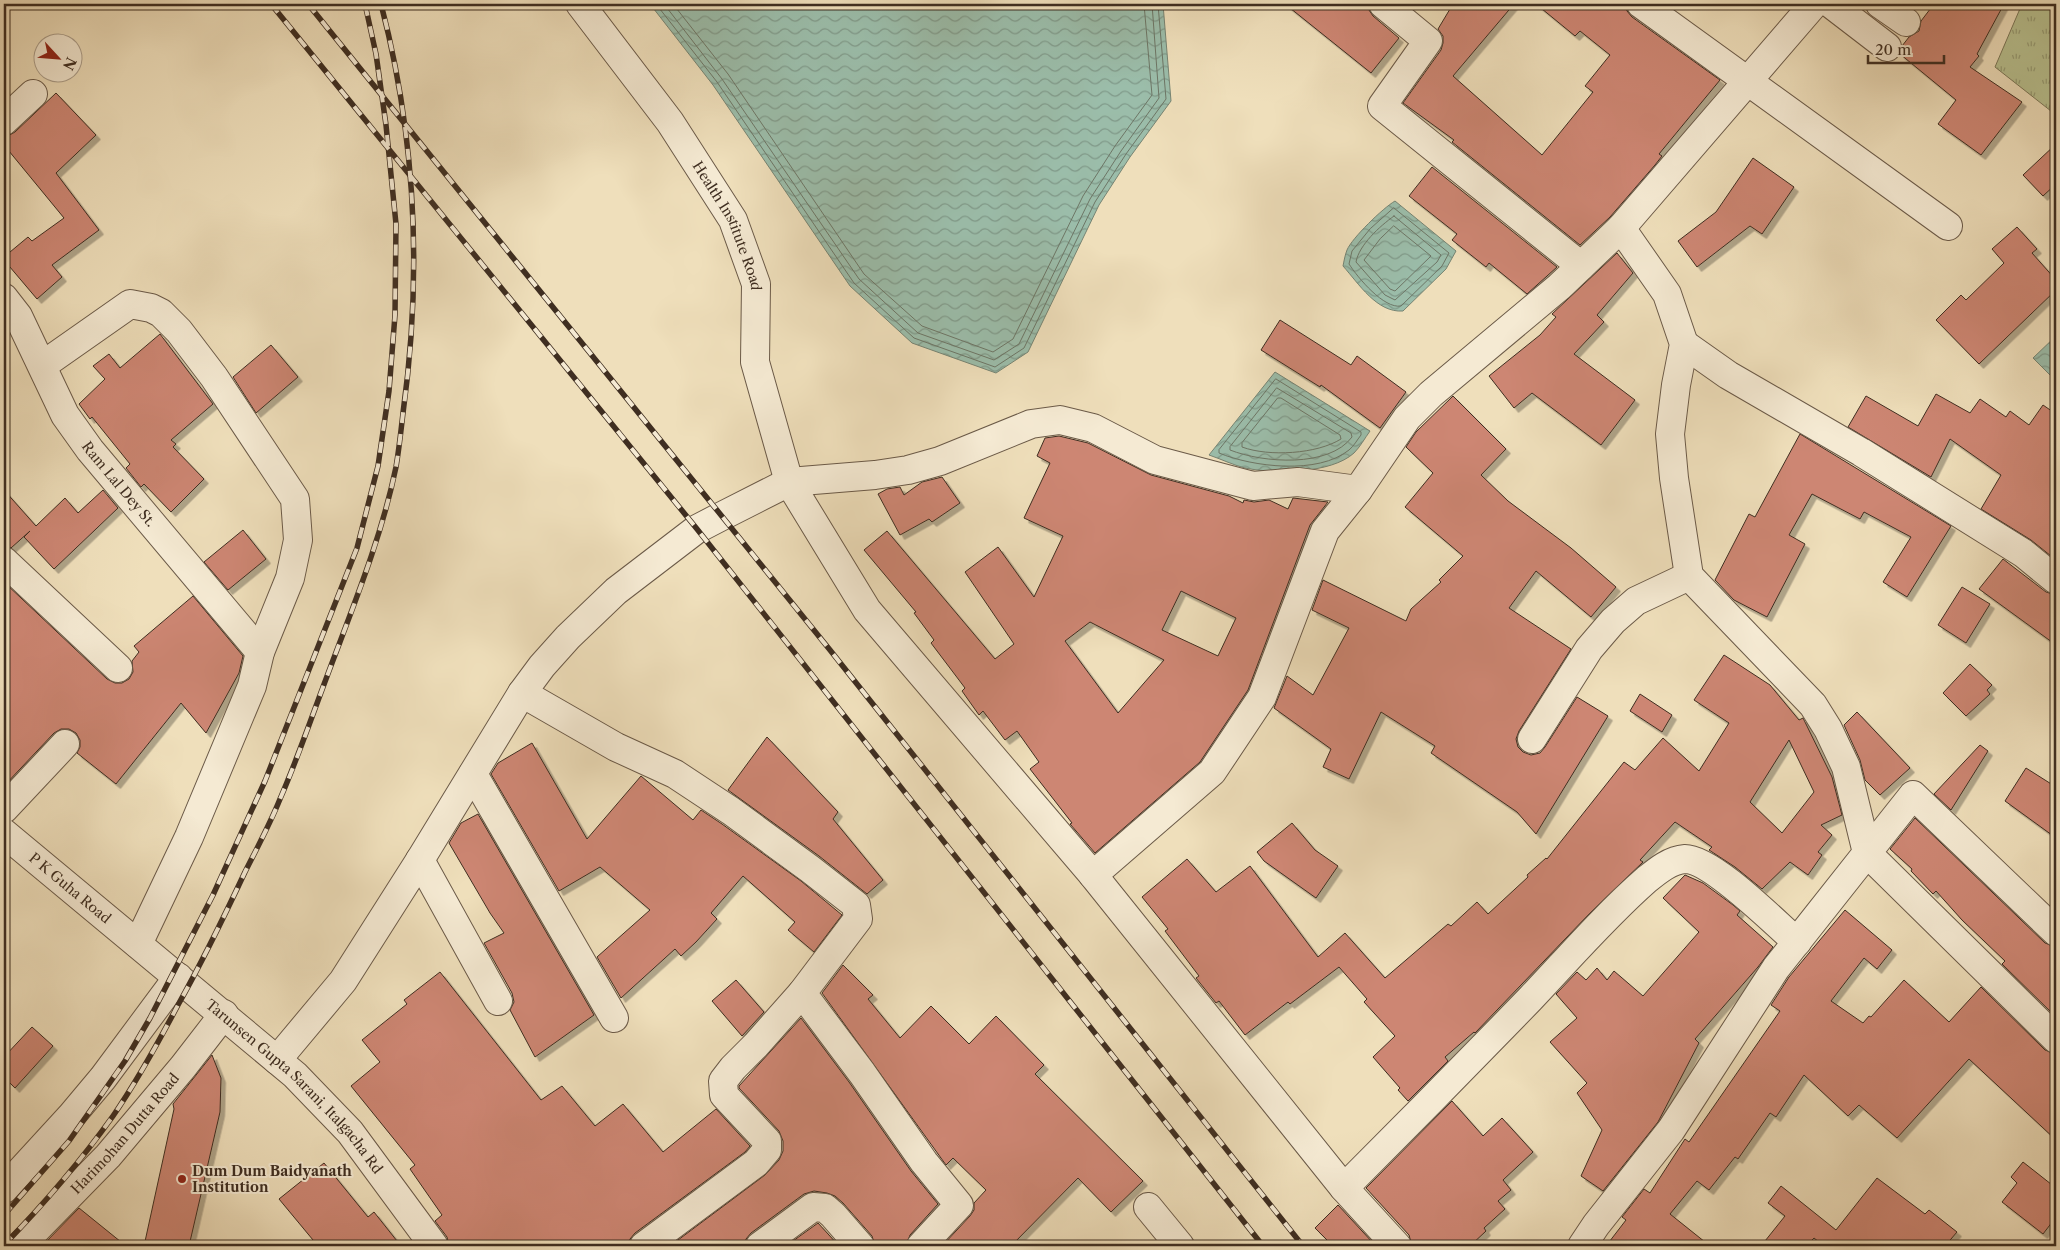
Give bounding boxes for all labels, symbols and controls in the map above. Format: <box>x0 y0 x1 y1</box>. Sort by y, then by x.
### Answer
north arrow <box>32 32 82 82</box>
scale bar <box>1868 32 1944 64</box>
text: 20 m <box>1875 40 1911 59</box>
text: N <box>59 54 80 73</box>
street label: Health Institute Road <box>689 158 765 291</box>
street label: Ram Lal Dey St. <box>78 438 160 530</box>
street label: P K Guha Road <box>25 849 115 928</box>
street label: Tarunsen Gupta Sarani, Italgacha Rd <box>202 995 387 1178</box>
street label: Harimohan Dutta Road <box>67 1069 183 1198</box>
place label: Dum Dum Baidyanath Institution <box>192 1162 352 1196</box>
marker: Dum Dum Baidyanath Institution <box>176 1173 188 1185</box>

